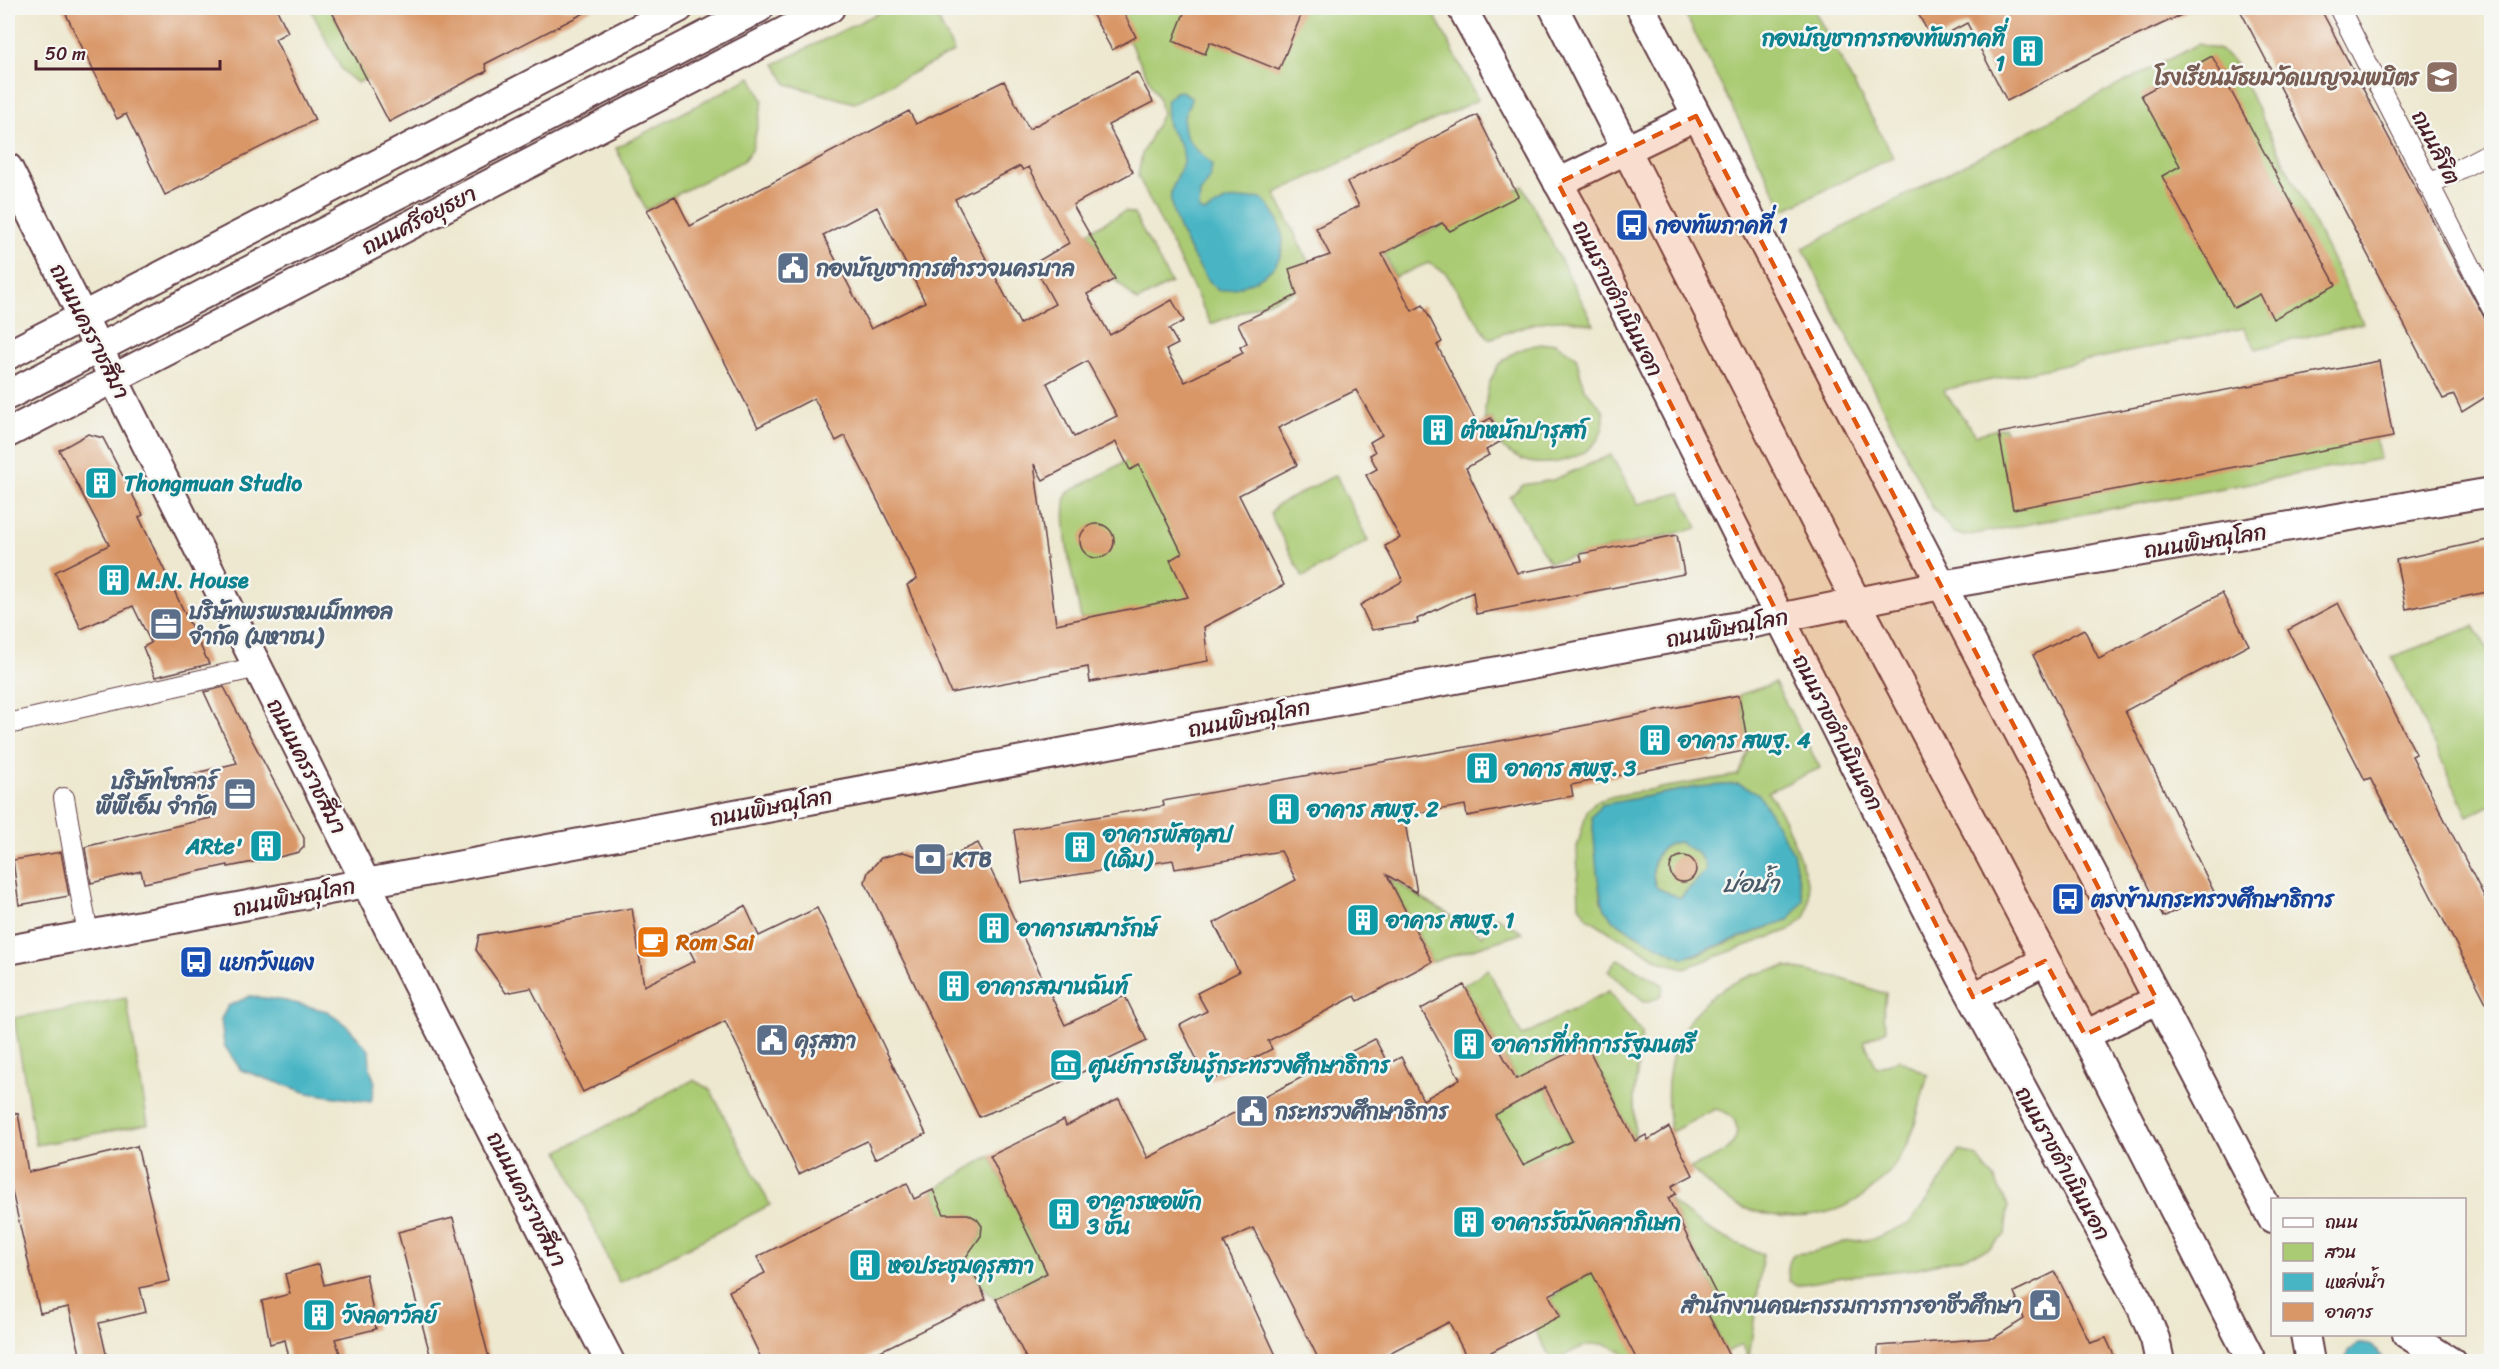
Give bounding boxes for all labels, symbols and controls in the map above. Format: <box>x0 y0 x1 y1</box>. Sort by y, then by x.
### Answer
place label: กองบัญชาการกองทัพภาคที่ 1 <box>1762 17 2010 83</box>
scale bar <box>36 33 220 71</box>
building icon: กองบัญชาการกองทัพภาคที่ 1 <box>2010 33 2046 69</box>
text: 50 m <box>45 38 86 70</box>
place label: โรงเรียนมัธยมวัดเบญจมพบิตร <box>2154 58 2420 97</box>
school or university icon: โรงเรียนมัธยมวัดเบญจมพบิตร <box>2424 59 2460 95</box>
street label: ถนนลิขิต <box>2401 103 2471 191</box>
street label: ถนนศรีอยุธยา <box>354 174 484 266</box>
place label: กองทัพภาคที่ 1 <box>1655 204 1788 245</box>
bus stop icon: กองทัพภาคที่ 1 <box>1614 207 1650 243</box>
street label: ถนนราชดำเนินนอก <box>1562 213 1674 383</box>
place label: กองบัญชาการตำรวจนครบาล <box>816 249 1075 288</box>
public building icon: กองบัญชาการตำรวจนครบาล <box>775 250 811 286</box>
street label: ถนนนครราชสีมา <box>39 256 141 406</box>
place label: ตำหนักปารุสก์ <box>1460 411 1591 450</box>
building icon: ตำหนักปารุสก์ <box>1420 412 1456 448</box>
place label: Thongmuan Studio <box>124 464 302 503</box>
building icon: Thongmuan Studio <box>83 465 119 501</box>
street label: ถนนพิษณุโลก <box>2141 512 2269 570</box>
place label: M.N. House <box>136 561 249 600</box>
building icon: M.N. House <box>96 562 132 598</box>
place label: บริษัทพรพรหมเม็ททอล จำกัด (มหาชน) <box>188 592 393 656</box>
street label: ถนนพิษณุโลก <box>1662 597 1792 659</box>
office icon: บริษัทพรพรหมเม็ททอล จำกัด (มหาชน) <box>148 606 184 642</box>
street label: ถนนราชดำเนินนอก <box>1782 647 1894 817</box>
street label: ถนนพิษณุโลก <box>1184 687 1314 749</box>
street label: ถนนนครราชสีมา <box>256 691 358 841</box>
place label: อาคาร สพฐ. 4 <box>1677 721 1811 760</box>
building icon: อาคาร สพฐ. 4 <box>1637 722 1673 758</box>
place label: อาคาร สพฐ. 3 <box>1504 749 1636 788</box>
building icon: อาคาร สพฐ. 3 <box>1464 750 1500 786</box>
place label: บริษัทโซลาร์ พีพีเอ็ม จำกัด <box>96 762 221 826</box>
office icon: บริษัทโซลาร์ พีพีเอ็ม จำกัด <box>222 776 258 812</box>
street label: ถนนพิษณุโลก <box>706 776 836 838</box>
place label: อาคาร สพฐ. 2 <box>1306 790 1439 829</box>
building icon: อาคาร สพฐ. 2 <box>1266 791 1302 827</box>
place label: อาคารพัสดุสป (เดิม) <box>1102 815 1235 879</box>
place label: ARte' <box>185 827 243 866</box>
building icon: ARte' <box>248 828 284 864</box>
building icon: อาคารพัสดุสป (เดิม) <box>1062 829 1098 865</box>
place label: KTB <box>952 840 992 879</box>
bank icon: KTB <box>912 841 948 877</box>
water label: บ่อน้ำ <box>1723 863 1782 905</box>
street label: ถนนพิษณุโลก <box>229 866 359 928</box>
place label: ตรงข้ามกระทรวงศึกษาธิการ <box>2090 880 2335 919</box>
bus stop icon: ตรงข้ามกระทรวงศึกษาธิการ <box>2050 881 2086 917</box>
place label: อาคาร สพฐ. 1 <box>1385 901 1515 940</box>
building icon: อาคาร สพฐ. 1 <box>1345 902 1381 938</box>
place label: อาคารเสมารักษ์ <box>1016 909 1162 948</box>
building icon: อาคารเสมารักษ์ <box>976 910 1012 946</box>
place label: Rom Sai <box>675 923 755 962</box>
cafe icon: Rom Sai <box>635 924 671 960</box>
place label: แยกวังแดง <box>219 943 315 982</box>
bus stop icon: แยกวังแดง <box>178 944 214 980</box>
place label: อาคารสมานฉันท์ <box>976 967 1132 1006</box>
building icon: อาคารสมานฉันท์ <box>936 968 972 1004</box>
place label: คุรุสภา <box>794 1021 857 1060</box>
public building icon: คุรุสภา <box>754 1022 790 1058</box>
place label: อาคารที่ทำการรัฐมนตรี <box>1491 1023 1698 1064</box>
building icon: อาคารที่ทำการรัฐมนตรี <box>1451 1026 1487 1062</box>
place label: ศูนย์การเรียนรู้กระทรวงศึกษาธิการ <box>1088 1046 1391 1085</box>
museum icon: ศูนย์การเรียนรู้กระทรวงศึกษาธิการ <box>1048 1047 1084 1083</box>
street label: ถนนราชดำเนินนอก <box>2004 1078 2122 1248</box>
place label: กระทรวงศึกษาธิการ <box>1275 1092 1450 1131</box>
public building icon: กระทรวงศึกษาธิการ <box>1234 1093 1270 1129</box>
street label: ถนนนครราชสีมา <box>476 1124 578 1274</box>
place label: อาคารหอพัก 3 ชั้น <box>1086 1182 1201 1246</box>
building icon: อาคารหอพัก 3 ชั้น <box>1046 1196 1082 1232</box>
legend <box>2271 1198 2466 1336</box>
place label: อาคารรัชมังคลาภิเษก <box>1491 1203 1681 1242</box>
building icon: อาคารรัชมังคลาภิเษก <box>1451 1204 1487 1240</box>
text: ถนน <box>2325 1206 2358 1238</box>
text: สวน <box>2324 1236 2357 1268</box>
place label: หอประชุมคุรุสภา <box>888 1246 1034 1285</box>
building icon: หอประชุมคุรุสภา <box>847 1247 883 1283</box>
text: แหล่งน้ำ <box>2325 1266 2385 1298</box>
place label: สำนักงานคณะกรรมการการอาชีวศึกษา <box>1680 1286 2022 1325</box>
public building icon: สำนักงานคณะกรรมการการอาชีวศึกษา <box>2027 1287 2063 1323</box>
place label: วังลดาวัลย์ <box>342 1296 441 1335</box>
text: อาคาร <box>2324 1296 2374 1328</box>
building icon: วังลดาวัลย์ <box>301 1297 337 1333</box>

